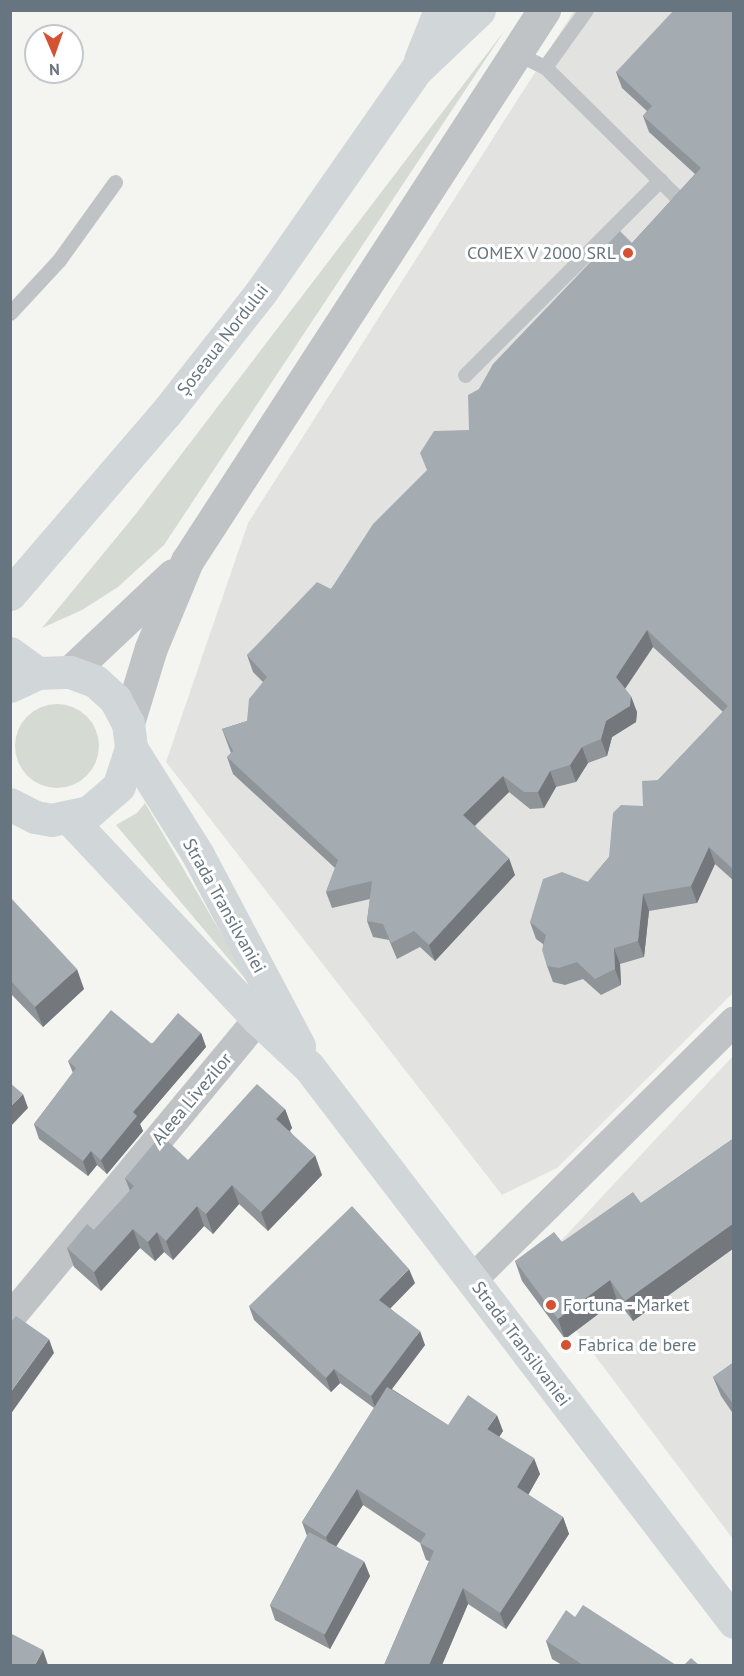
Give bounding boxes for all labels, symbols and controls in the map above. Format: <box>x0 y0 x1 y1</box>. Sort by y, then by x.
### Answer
north arrow <box>24 24 84 84</box>
text: N <box>49 60 60 80</box>
place label: COMEX V 2000 SRL <box>465 242 616 264</box>
marker: COMEX V 2000 SRL <box>621 246 635 260</box>
street label: Șoseaua Nordului <box>173 280 273 400</box>
street label: Strada Transilvaniei <box>178 835 270 977</box>
street label: Aleea Livezilor <box>147 1049 237 1149</box>
street label: Strada Transilvaniei <box>467 1277 575 1411</box>
place label: Fortuna - Market <box>563 1294 692 1316</box>
marker: Fortuna - Market <box>544 1298 558 1312</box>
place label: Fabrica de bere <box>578 1334 697 1356</box>
marker: Fabrica de bere <box>559 1338 573 1352</box>

